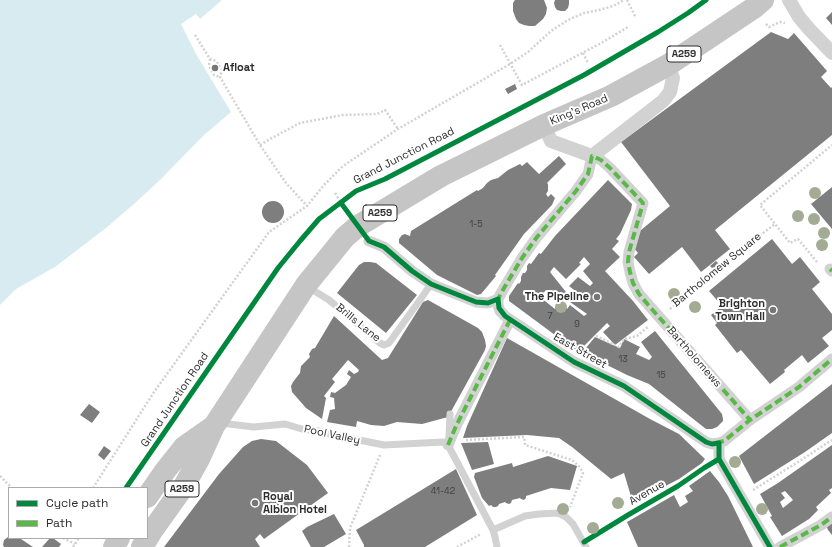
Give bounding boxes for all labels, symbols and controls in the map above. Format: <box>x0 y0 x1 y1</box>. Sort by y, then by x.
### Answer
road number: A259 <box>667 46 701 62</box>
place label: Afloat <box>223 61 255 75</box>
marker: Afloat <box>210 63 220 73</box>
street label: King's Road <box>548 92 610 128</box>
street label: Grand Junction Road <box>351 125 457 187</box>
road number: A259 <box>363 205 397 221</box>
house number: 1-5 <box>469 220 483 230</box>
street label: Bartholomew Square <box>670 230 764 310</box>
place label: The Pipeline <box>525 290 589 304</box>
marker: The Pipeline <box>592 292 602 302</box>
place label: Brighton Town Hall <box>715 297 765 323</box>
street label: Brills Lane <box>333 301 383 345</box>
marker: Brighton Town Hall <box>768 305 778 315</box>
house number: 7 <box>547 312 553 322</box>
house number: 9 <box>574 320 580 330</box>
street label: Bartholomews <box>664 324 724 390</box>
street label: East Street <box>551 330 609 372</box>
street label: Grand Junction Road <box>138 350 212 450</box>
house number: 13 <box>618 355 628 365</box>
house number: 15 <box>656 371 666 381</box>
street label: Pool Valley <box>303 423 361 447</box>
street label: Avenue <box>627 478 667 508</box>
road number: A259 <box>165 481 199 497</box>
legend <box>8 487 148 539</box>
house number: 41-42 <box>431 487 455 497</box>
place label: Royal Albion Hotel <box>263 490 327 516</box>
text: Cycle path <box>46 495 108 511</box>
marker: Royal Albion Hotel <box>250 498 260 508</box>
text: Path <box>46 515 72 531</box>

